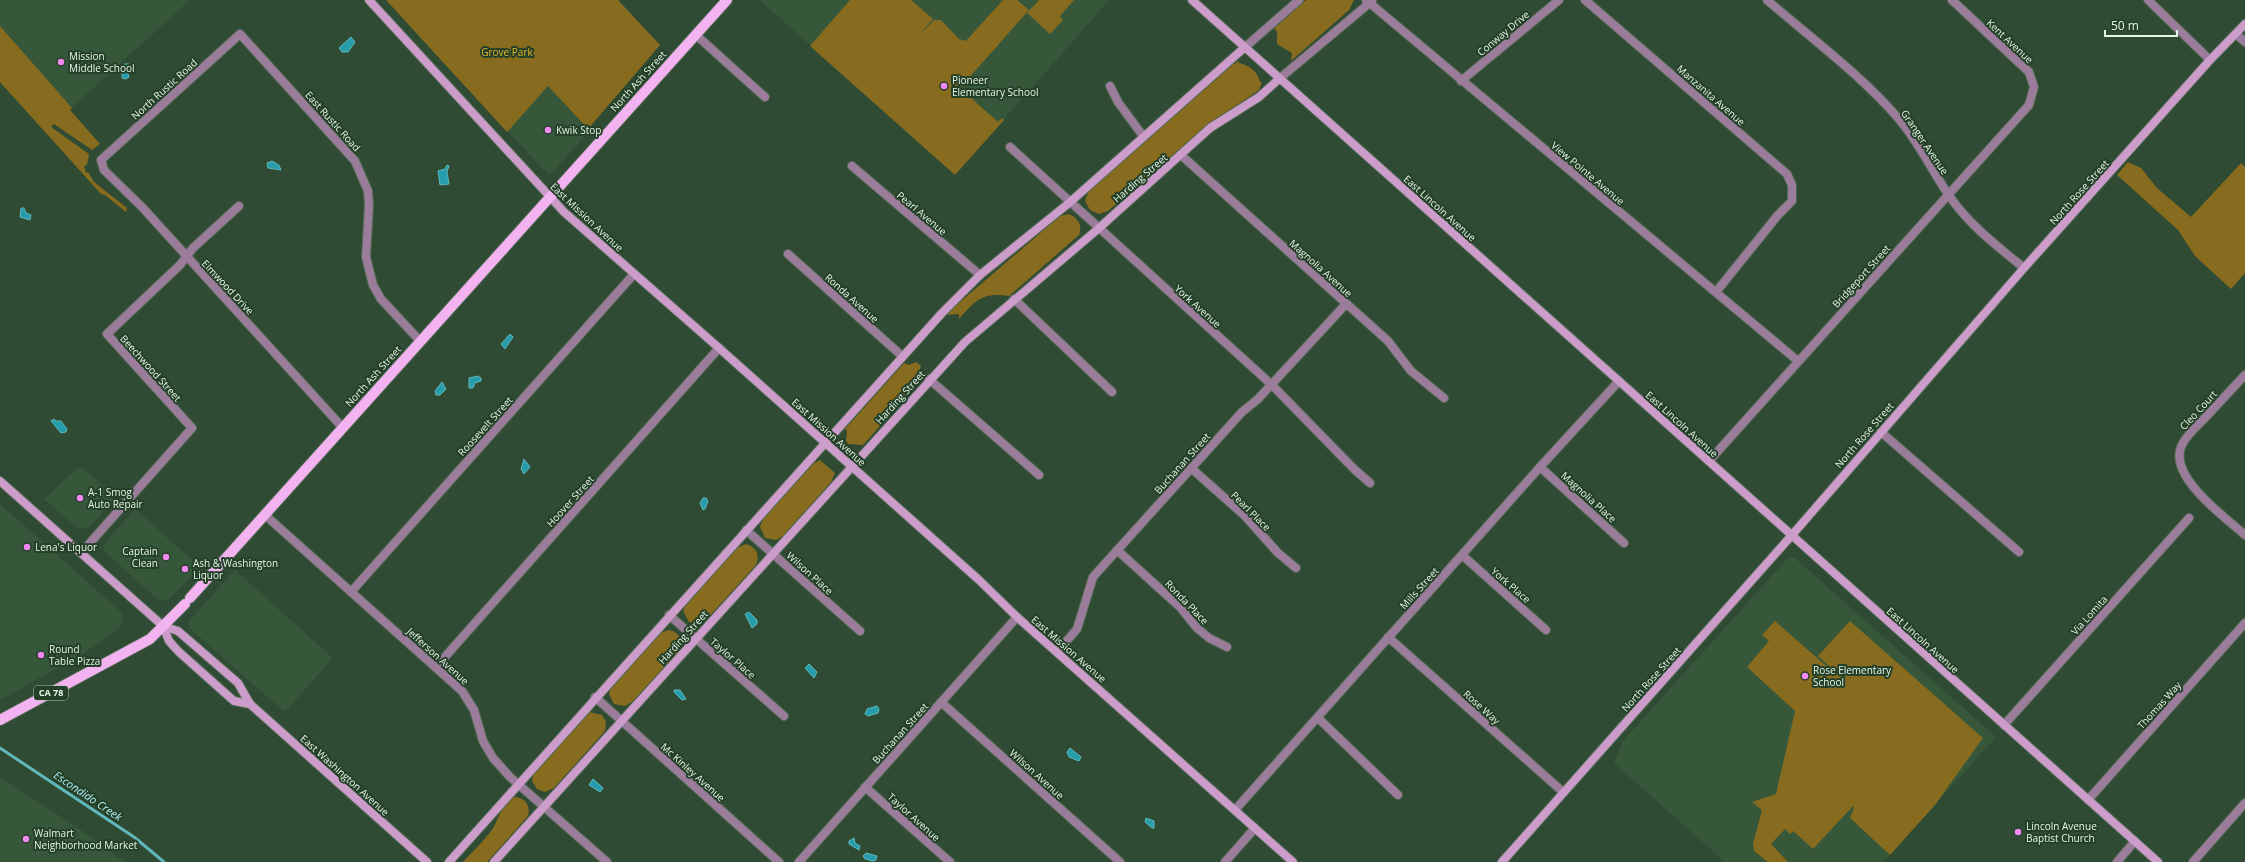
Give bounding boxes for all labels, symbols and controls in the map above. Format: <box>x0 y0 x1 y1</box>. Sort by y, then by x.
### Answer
street label: Conway Drive <box>1474 7 1532 59</box>
scale bar <box>2105 12 2177 38</box>
street label: Kent Avenue <box>1984 16 2037 66</box>
text: 50 m <box>2111 17 2139 34</box>
park label: Grove Park <box>481 45 533 59</box>
street label: North Ash Street <box>607 47 669 115</box>
place label: Mission Middle School <box>69 49 134 75</box>
street label: North Rustic Road <box>128 56 200 122</box>
marker: Mission Middle School <box>56 57 66 67</box>
street label: Manzanita Avenue <box>1674 61 1748 129</box>
place label: Pioneer Elementary School <box>952 73 1038 99</box>
marker: Pioneer Elementary School <box>939 81 949 91</box>
street label: East Rustic Road <box>302 88 364 154</box>
street label: Granger Avenue <box>1898 107 1952 178</box>
place label: Kwik Stop <box>556 123 601 137</box>
marker: Kwik Stop <box>543 125 553 135</box>
street label: View Pointe Avenue <box>1548 138 1628 208</box>
street label: Harding Street <box>1110 150 1170 206</box>
street label: North Rose Street <box>2046 156 2112 228</box>
street label: East Lincoln Avenue <box>1401 172 1479 245</box>
street label: East Mission Avenue <box>547 179 627 255</box>
street label: Pearl Avenue <box>894 188 950 238</box>
street label: Magnolia Avenue <box>1287 236 1356 300</box>
street label: Bridgeport Street <box>1829 241 1893 311</box>
street label: Elmwood Drive <box>199 257 257 318</box>
street label: Ronda Avenue <box>822 270 882 326</box>
street label: York Avenue <box>1172 281 1225 331</box>
street label: Beechwood Street <box>117 332 185 405</box>
street label: North Ash Street <box>342 342 404 410</box>
street label: Harding Street <box>872 367 928 427</box>
street label: Cleo Court <box>2176 387 2220 433</box>
street label: East Lincoln Avenue <box>1643 388 1721 461</box>
street label: Roosevelt Street <box>454 393 516 459</box>
street label: East Mission Avenue <box>789 395 869 469</box>
street label: North Rose Street <box>1831 399 1897 471</box>
street label: Buchanan Street <box>1151 429 1213 496</box>
street label: Magnolia Place <box>1558 468 1620 526</box>
street label: Hoover Street <box>543 472 597 530</box>
place label: A-1 Smog Auto Repair <box>88 485 143 511</box>
street label: Pearl Place <box>1228 488 1274 534</box>
marker: A-1 Smog Auto Repair <box>75 493 85 503</box>
place label: Lena's Liquor <box>35 540 97 554</box>
marker: Lena's Liquor <box>22 542 32 552</box>
place label: Captain Clean <box>122 544 158 570</box>
street label: Wilson Place <box>784 548 837 598</box>
marker: Captain Clean <box>161 552 171 562</box>
place label: Ash & Washington Liquor <box>193 556 278 582</box>
marker: Ash & Washington Liquor <box>180 564 190 574</box>
street label: Mills Street <box>1396 564 1442 612</box>
street label: York Place <box>1488 564 1534 606</box>
street label: Ronda Place <box>1162 577 1212 628</box>
street label: Via Lomita <box>2067 592 2111 638</box>
street label: East Lincoln Avenue <box>1884 604 1962 677</box>
street label: Harding Street <box>655 607 711 667</box>
street label: East Mission Avenue <box>1028 612 1110 686</box>
street label: Jefferson Avenue <box>403 624 472 688</box>
street label: Taylor Place <box>707 634 759 682</box>
place label: Round Table Pizza <box>49 642 100 668</box>
street label: North Rose Street <box>1618 643 1684 715</box>
marker: Round Table Pizza <box>36 650 46 660</box>
place label: Rose Elementary School <box>1813 663 1892 689</box>
marker: Rose Elementary School <box>1800 671 1810 681</box>
street label: Thomas Way <box>2134 677 2185 732</box>
road number: CA 78 <box>34 686 68 700</box>
street label: Rose Way <box>1461 687 1504 728</box>
street label: Buchanan Street <box>869 699 931 766</box>
street label: East Washington Avenue <box>298 731 393 819</box>
street label: Mc Kinley Avenue <box>658 739 728 805</box>
street label: Wilson Avenue <box>1007 746 1067 802</box>
water label: Escondido Creek <box>51 767 126 824</box>
street label: Taylor Avenue <box>885 790 944 845</box>
place label: Lincoln Avenue Baptist Church <box>2026 819 2097 845</box>
place label: Walmart Neighborhood Market <box>34 826 138 852</box>
marker: Lincoln Avenue Baptist Church <box>2013 827 2023 837</box>
marker: Walmart Neighborhood Market <box>21 834 31 844</box>

